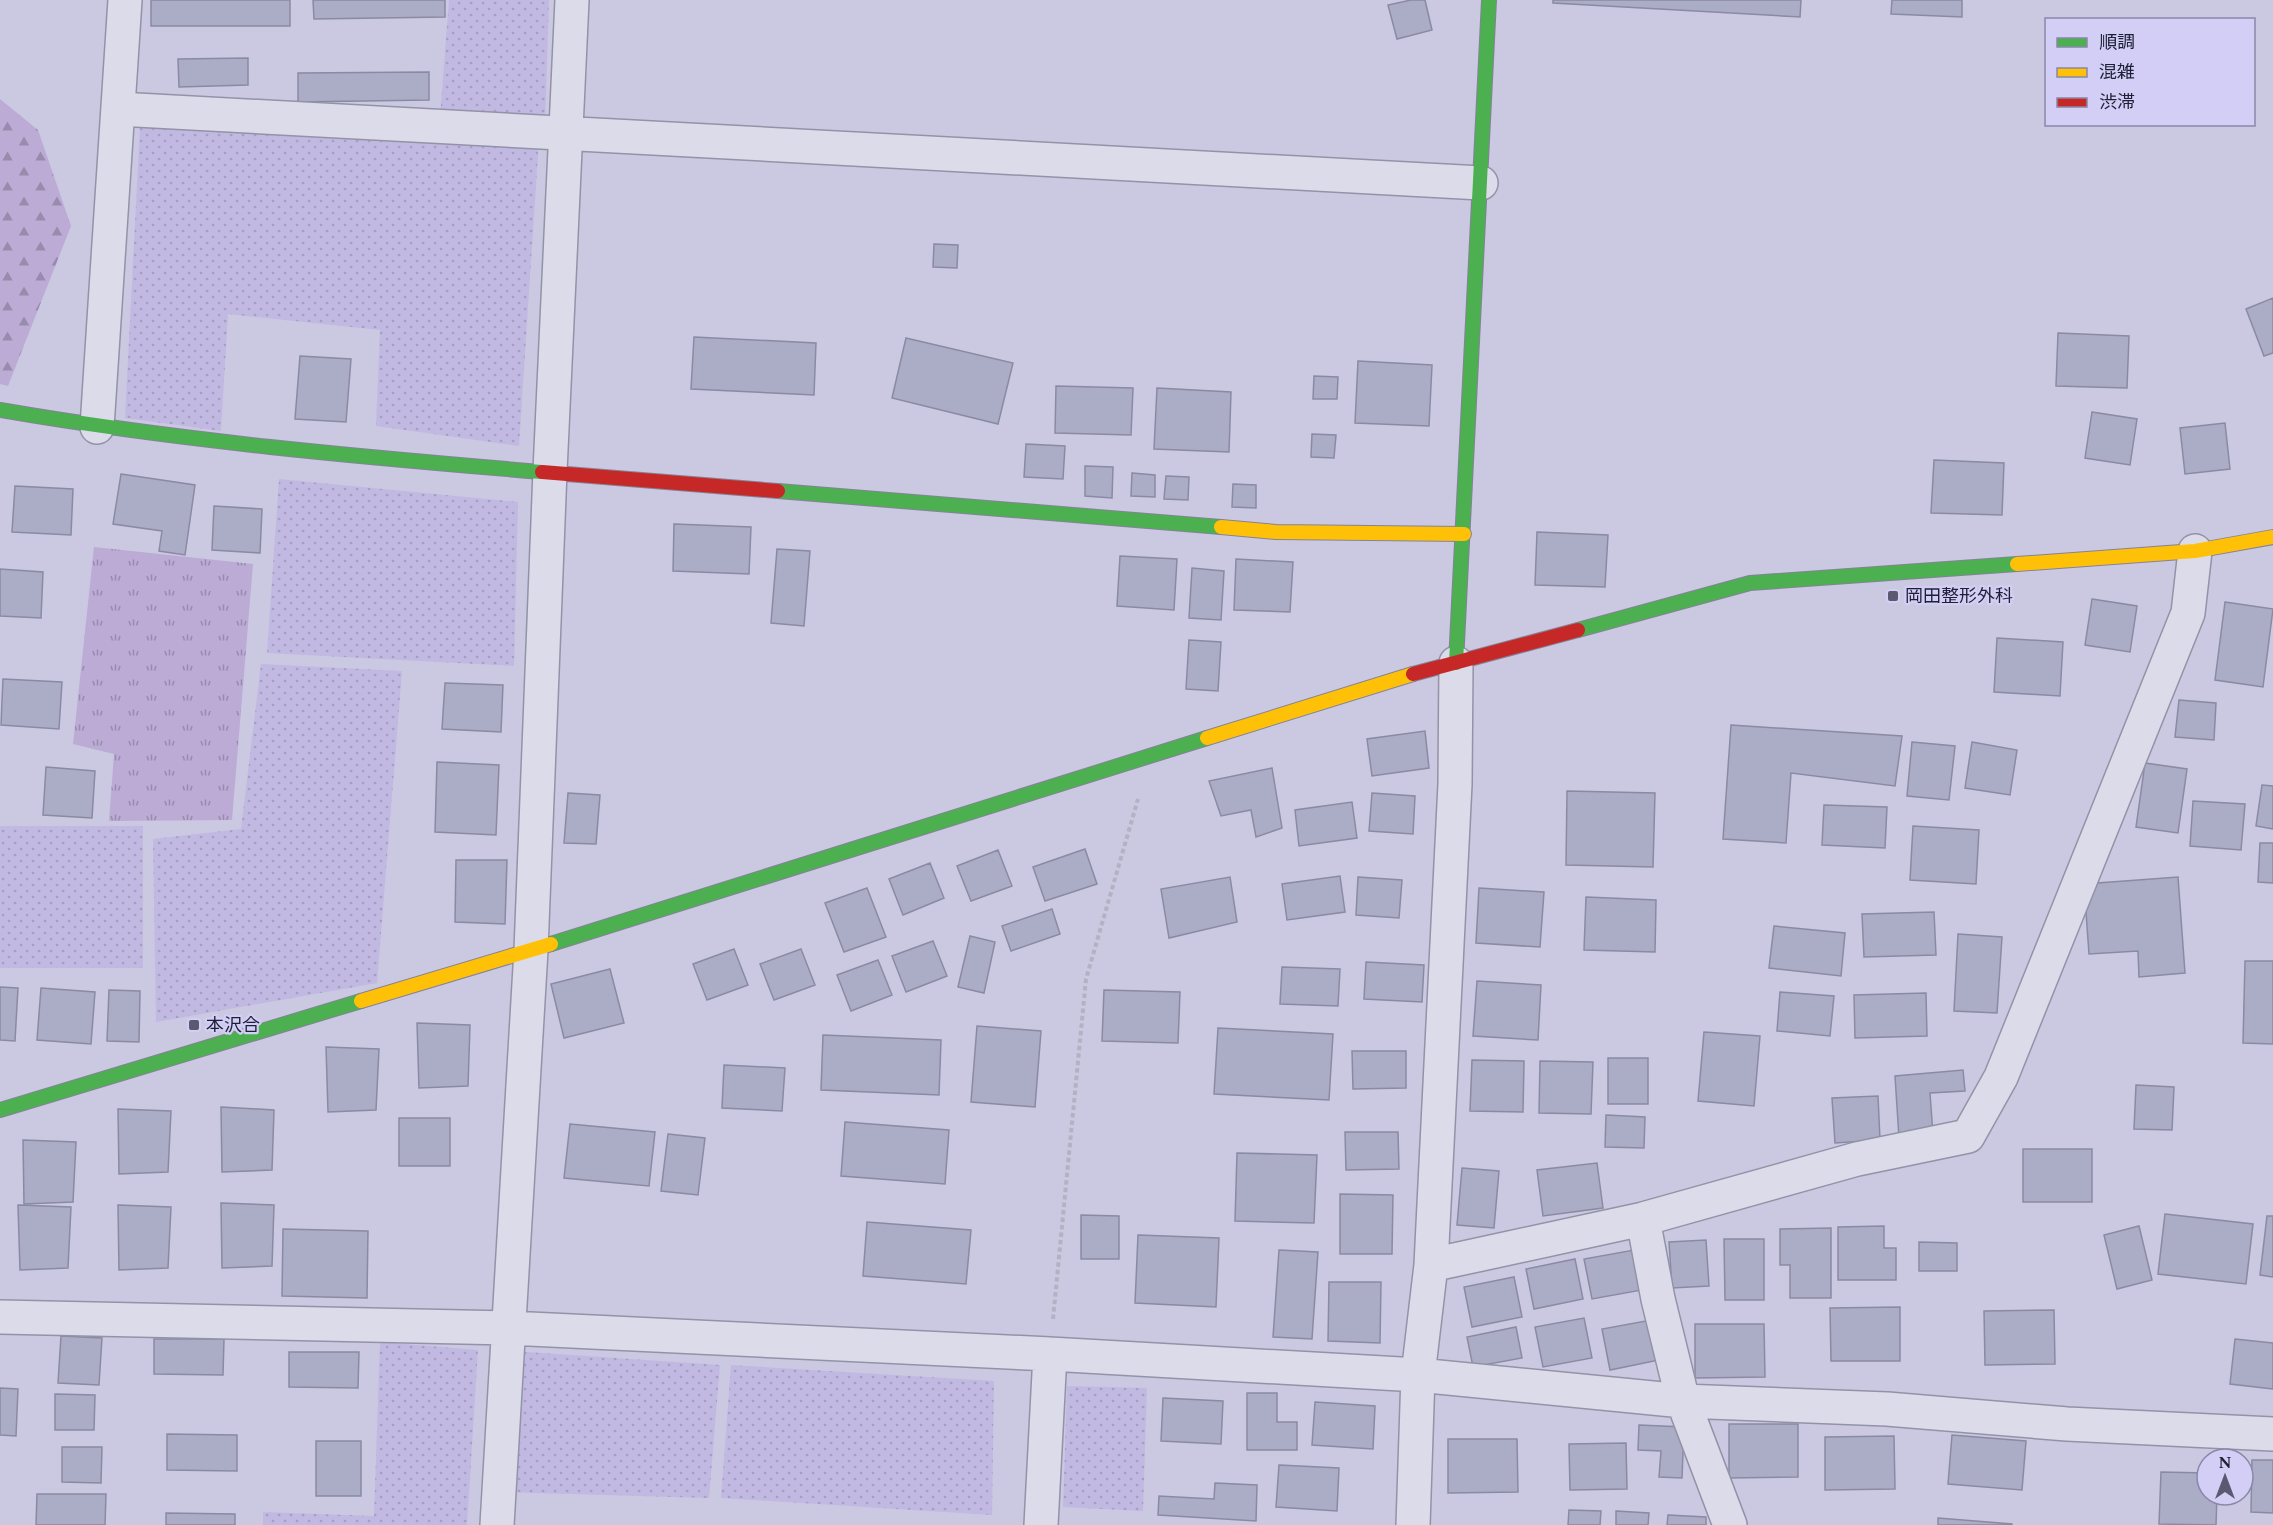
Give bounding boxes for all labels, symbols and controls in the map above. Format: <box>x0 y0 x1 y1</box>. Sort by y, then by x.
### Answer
legend <box>2045 18 2255 126</box>
text: 順調 <box>2099 29 2135 56</box>
text: 混雑 <box>2099 59 2135 86</box>
text: 渋滞 <box>2099 89 2135 116</box>
place label: 岡田整形外科 <box>1905 583 2013 610</box>
marker: 岡田整形外科 <box>1886 589 1900 603</box>
place label: 本沢合 <box>206 1012 260 1039</box>
marker: 本沢合 <box>187 1018 201 1032</box>
north arrow <box>2195 1447 2255 1507</box>
text: N <box>2218 1451 2232 1475</box>

